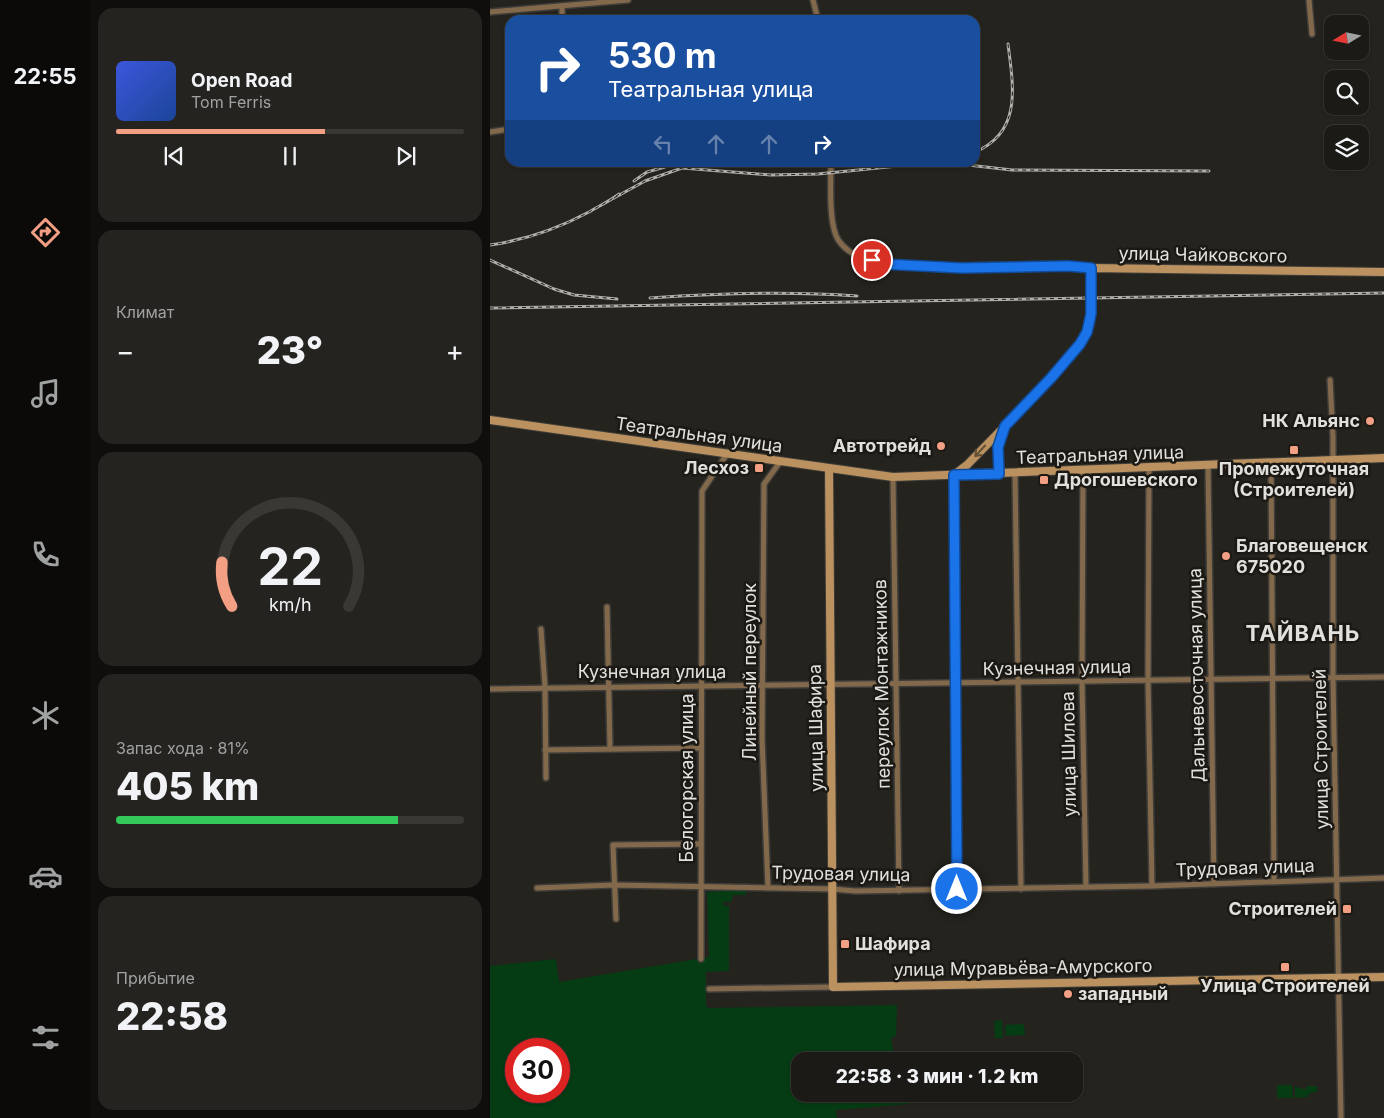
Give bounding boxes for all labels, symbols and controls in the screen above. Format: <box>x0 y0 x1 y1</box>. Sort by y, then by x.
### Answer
north arrow <box>1324 15 1369 60</box>
map controls <box>1324 15 1369 170</box>
text: 530 m <box>608 34 717 76</box>
icon: right <box>525 35 590 100</box>
text: 22:55 <box>13 63 77 89</box>
text: Open Road <box>191 69 292 92</box>
button: search <box>1324 70 1369 115</box>
text: Театральная улица <box>608 76 814 102</box>
text: Tom Ferris <box>191 92 271 112</box>
button: layers <box>1324 125 1369 170</box>
icon: left <box>649 130 677 158</box>
icon: ahead <box>702 130 730 158</box>
icon: ahead <box>755 130 783 158</box>
icon: right <box>808 130 836 158</box>
icon: previous <box>160 142 188 170</box>
icon: pause <box>276 142 304 170</box>
icon: next <box>392 142 420 170</box>
icon: directions <box>28 215 63 250</box>
pin <box>851 239 893 281</box>
street label: улица Чайковского <box>1119 243 1288 266</box>
icon: arrive <box>858 246 886 274</box>
text: Климат <box>116 302 174 322</box>
text: 23° <box>257 327 323 373</box>
text: − <box>116 334 135 368</box>
text: + <box>445 334 464 368</box>
icon: music <box>28 376 63 411</box>
place label: НК Альянс <box>1262 410 1360 431</box>
street label: Театральная улица <box>614 412 784 457</box>
marker: НК Альянс <box>1364 415 1376 427</box>
place label: Автотрейд <box>833 435 931 456</box>
marker: Автотрейд <box>935 440 947 452</box>
street label: Театральная улица <box>1016 441 1184 468</box>
marker: Промежуточная (Строителей) <box>1288 444 1300 456</box>
one-way arrow <box>974 445 986 458</box>
place label: Лесхоз <box>684 457 749 478</box>
place label: Промежуточная (Строителей) <box>1219 458 1369 500</box>
marker: Лесхоз <box>753 462 765 474</box>
place label: Дрогошевского <box>1054 469 1198 490</box>
marker: Дрогошевского <box>1038 474 1050 486</box>
text: 22 <box>257 535 323 598</box>
place label: Благовещенск 675020 <box>1236 535 1368 577</box>
icon: phone <box>28 537 63 572</box>
marker: Благовещенск 675020 <box>1220 550 1232 562</box>
street label: Дальневосточная улица <box>1184 568 1209 782</box>
street label: переулок Монтажников <box>869 579 894 789</box>
street label: Линейный переулок <box>739 583 760 761</box>
text: km/h <box>269 594 311 615</box>
district label: ТАЙВАНЬ <box>1246 620 1360 646</box>
street label: Кузнечная улица <box>982 656 1132 679</box>
street label: Кузнечная улица <box>578 661 726 682</box>
street label: улица Шафира <box>804 664 827 792</box>
street label: улица Строителей <box>1309 669 1332 829</box>
street label: улица Шилова <box>1057 691 1080 817</box>
street label: Белогорская улица <box>676 694 697 862</box>
icon: climate <box>28 698 63 733</box>
text: Запас хода · 81% <box>116 738 250 758</box>
text: 405 km <box>116 763 259 809</box>
street label: Трудовая улица <box>1175 855 1315 880</box>
icon: car <box>28 859 63 894</box>
street label: Трудовая улица <box>771 862 911 885</box>
position arrow <box>930 862 982 914</box>
place label: Строителей <box>1229 898 1337 919</box>
marker: Строителей <box>1341 903 1353 915</box>
place label: Шафира <box>855 933 931 954</box>
marker: Шафира <box>839 938 851 950</box>
street label: улица Муравьёва-Амурского <box>893 955 1153 980</box>
marker: Улица Строителей <box>1279 961 1291 973</box>
text: Прибытие <box>116 968 195 988</box>
place label: Улица Строителей <box>1200 975 1370 996</box>
place label: западный <box>1078 983 1168 1004</box>
marker: западный <box>1062 988 1074 1000</box>
text: 22:58 <box>116 993 228 1039</box>
icon: filters <box>28 1020 63 1055</box>
speed limit sign: 30 <box>505 1038 570 1103</box>
text: 22:58 · 3 мин · 1.2 km <box>836 1065 1038 1088</box>

